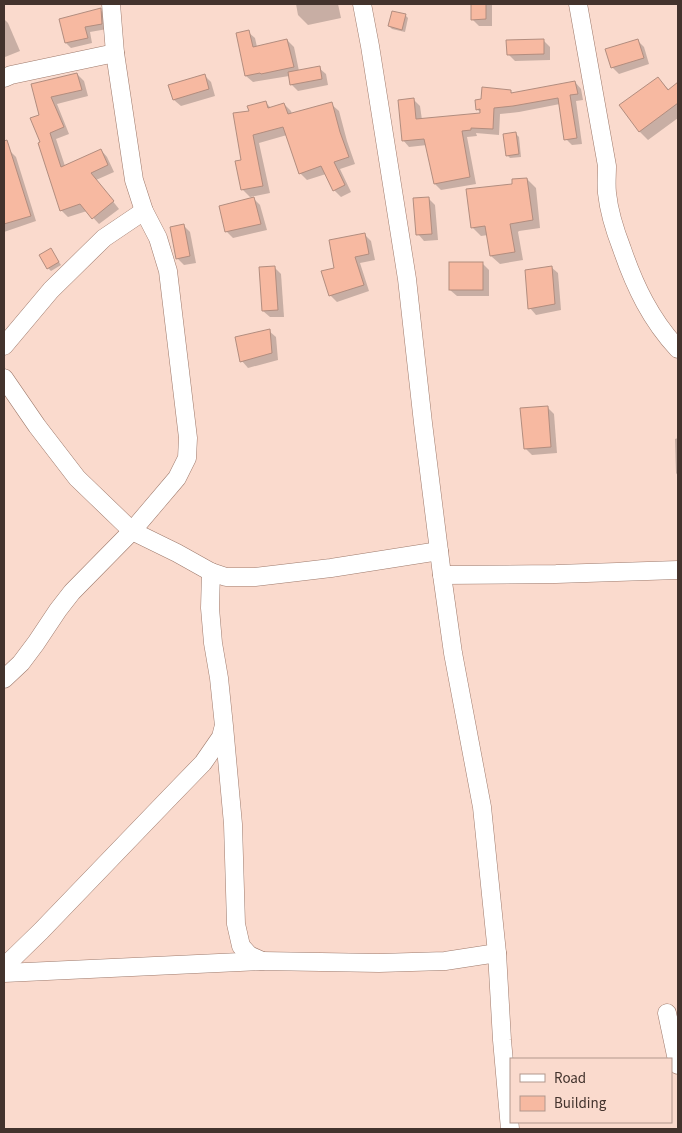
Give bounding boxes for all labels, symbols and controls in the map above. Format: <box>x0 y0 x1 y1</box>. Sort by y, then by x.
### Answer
legend <box>510 1058 672 1123</box>
text: Road <box>554 1068 586 1089</box>
text: Building <box>554 1093 607 1114</box>

